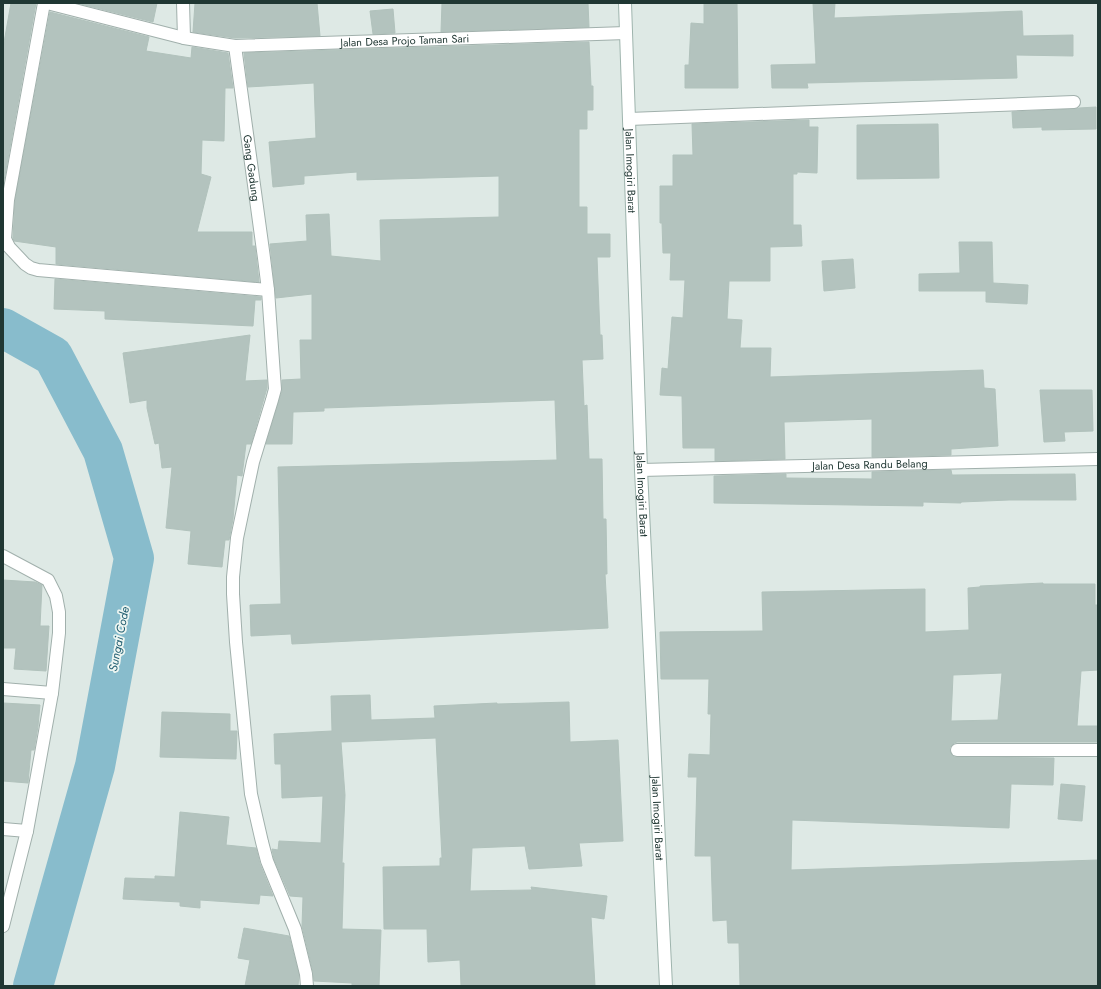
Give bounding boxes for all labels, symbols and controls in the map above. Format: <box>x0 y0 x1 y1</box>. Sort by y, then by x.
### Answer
street label: Jalan Desa Projo Taman Sari <box>338 30 470 51</box>
street label: Jalan Imogiri Barat <box>621 126 640 214</box>
street label: Gang Gadung <box>239 134 264 202</box>
street label: Jalan Imogiri Barat <box>632 450 652 538</box>
street label: Jalan Desa Randu Belang <box>810 455 928 474</box>
water label: Sungai Code <box>104 605 134 673</box>
street label: Jalan Imogiri Barat <box>648 774 668 861</box>

